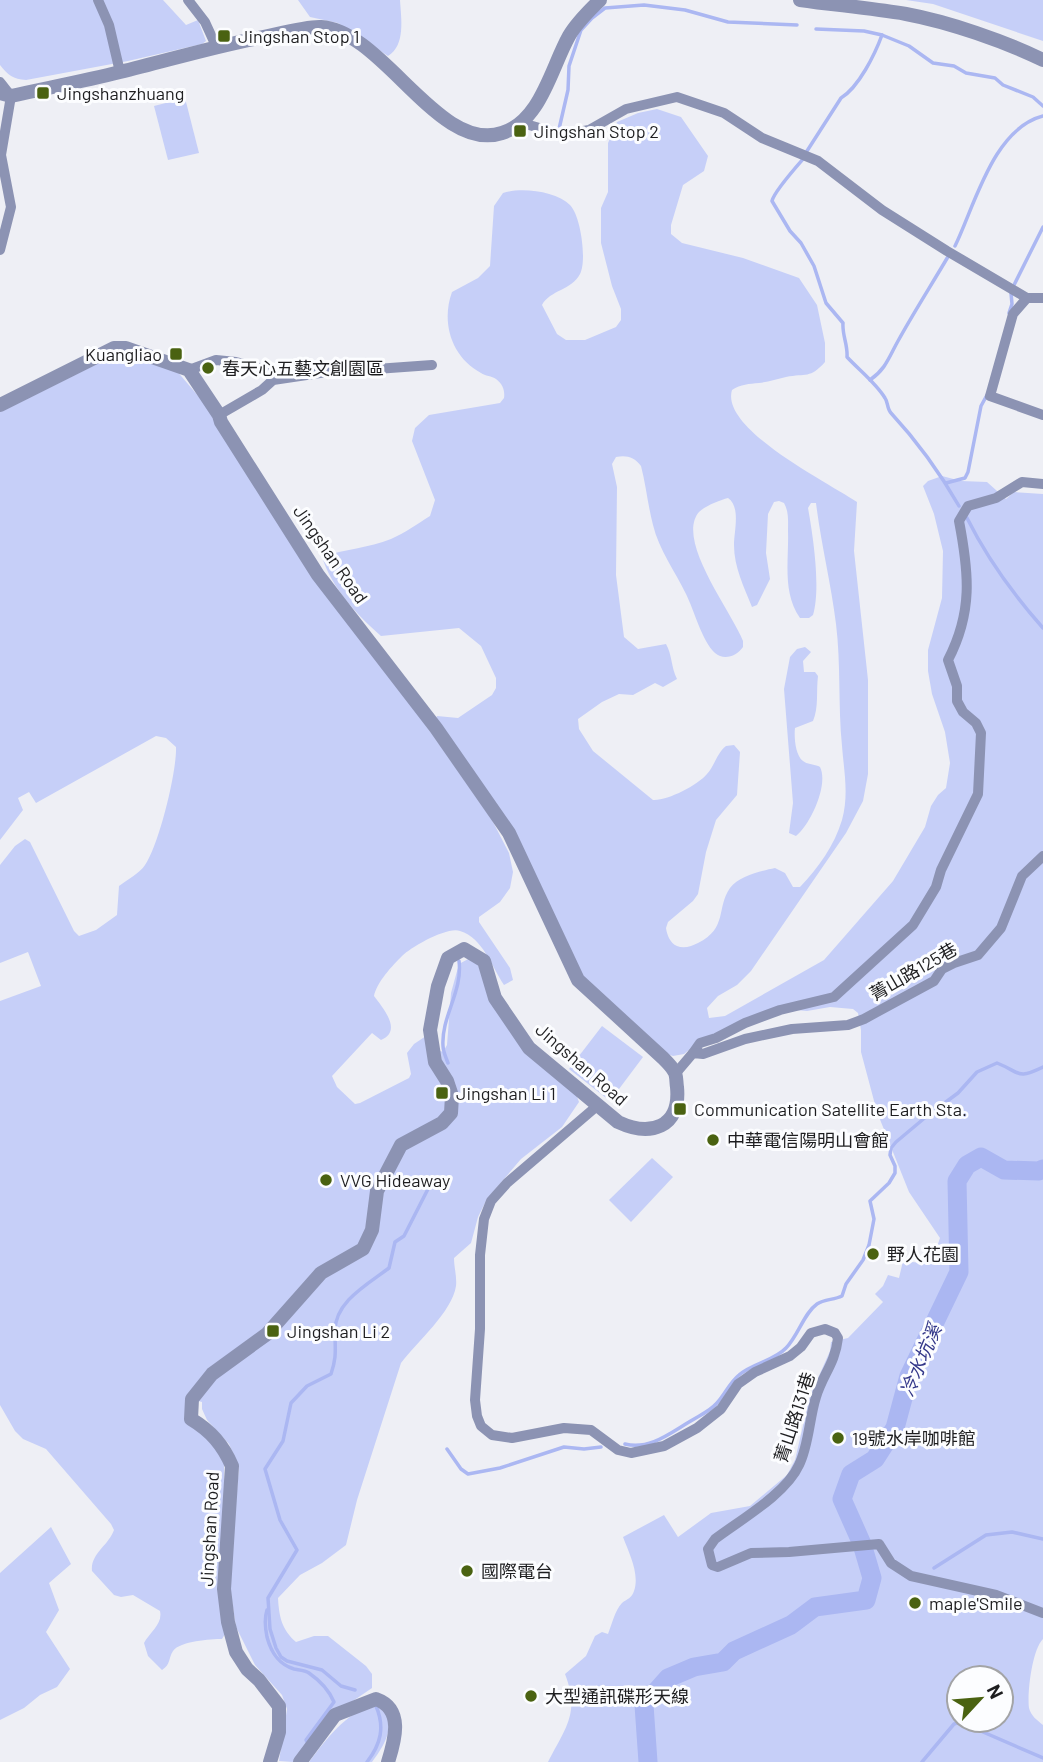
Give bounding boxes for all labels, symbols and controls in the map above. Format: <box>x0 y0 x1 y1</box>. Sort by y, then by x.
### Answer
place label: Jingshan Stop 1 <box>238 25 359 47</box>
marker: Jingshan Stop 1 <box>216 28 232 44</box>
place label: Jingshanzhuang <box>57 82 184 104</box>
marker: Jingshanzhuang <box>35 85 51 101</box>
place label: Jingshan Stop 2 <box>534 120 659 142</box>
marker: Jingshan Stop 2 <box>512 123 528 139</box>
place label: Kuangliao <box>85 343 162 365</box>
marker: Kuangliao <box>168 346 184 362</box>
place label: 春天心五藝文創園區 <box>222 357 384 379</box>
marker: 春天心五藝文創園區 <box>200 360 216 376</box>
street label: Jingshan Road <box>289 501 373 607</box>
street label: 菁山路125巷 <box>865 937 961 1005</box>
street label: Jingshan Road <box>531 1018 633 1110</box>
place label: Jingshan Li 1 <box>456 1082 556 1104</box>
marker: Jingshan Li 1 <box>434 1085 450 1101</box>
place label: Communication Satellite Earth Sta. <box>694 1098 967 1120</box>
marker: Communication Satellite Earth Sta. <box>672 1101 688 1117</box>
place label: 中華電信陽明山會館 <box>727 1129 889 1151</box>
marker: 中華電信陽明山會館 <box>705 1132 721 1148</box>
place label: VVG Hideaway <box>340 1169 450 1191</box>
marker: VVG Hideaway <box>318 1172 334 1188</box>
place label: 野人花園 <box>887 1243 959 1265</box>
marker: 野人花園 <box>865 1246 881 1262</box>
water label: 冷水坑溪 <box>895 1318 947 1399</box>
place label: Jingshan Li 2 <box>287 1320 390 1342</box>
marker: Jingshan Li 2 <box>265 1323 281 1339</box>
street label: 菁山路131巷 <box>769 1369 819 1465</box>
place label: 19號水岸咖啡館 <box>852 1427 976 1449</box>
marker: 19號水岸咖啡館 <box>830 1430 846 1446</box>
street label: Jingshan Road <box>195 1471 223 1587</box>
place label: 國際電台 <box>481 1560 553 1582</box>
marker: 國際電台 <box>459 1563 475 1579</box>
place label: maple'Smile <box>929 1592 1023 1614</box>
marker: maple'Smile <box>907 1595 923 1611</box>
north arrow <box>945 1664 1015 1734</box>
text: N <box>983 1681 1009 1702</box>
place label: 大型通訊碟形天線 <box>545 1685 689 1707</box>
marker: 大型通訊碟形天線 <box>523 1688 539 1704</box>

